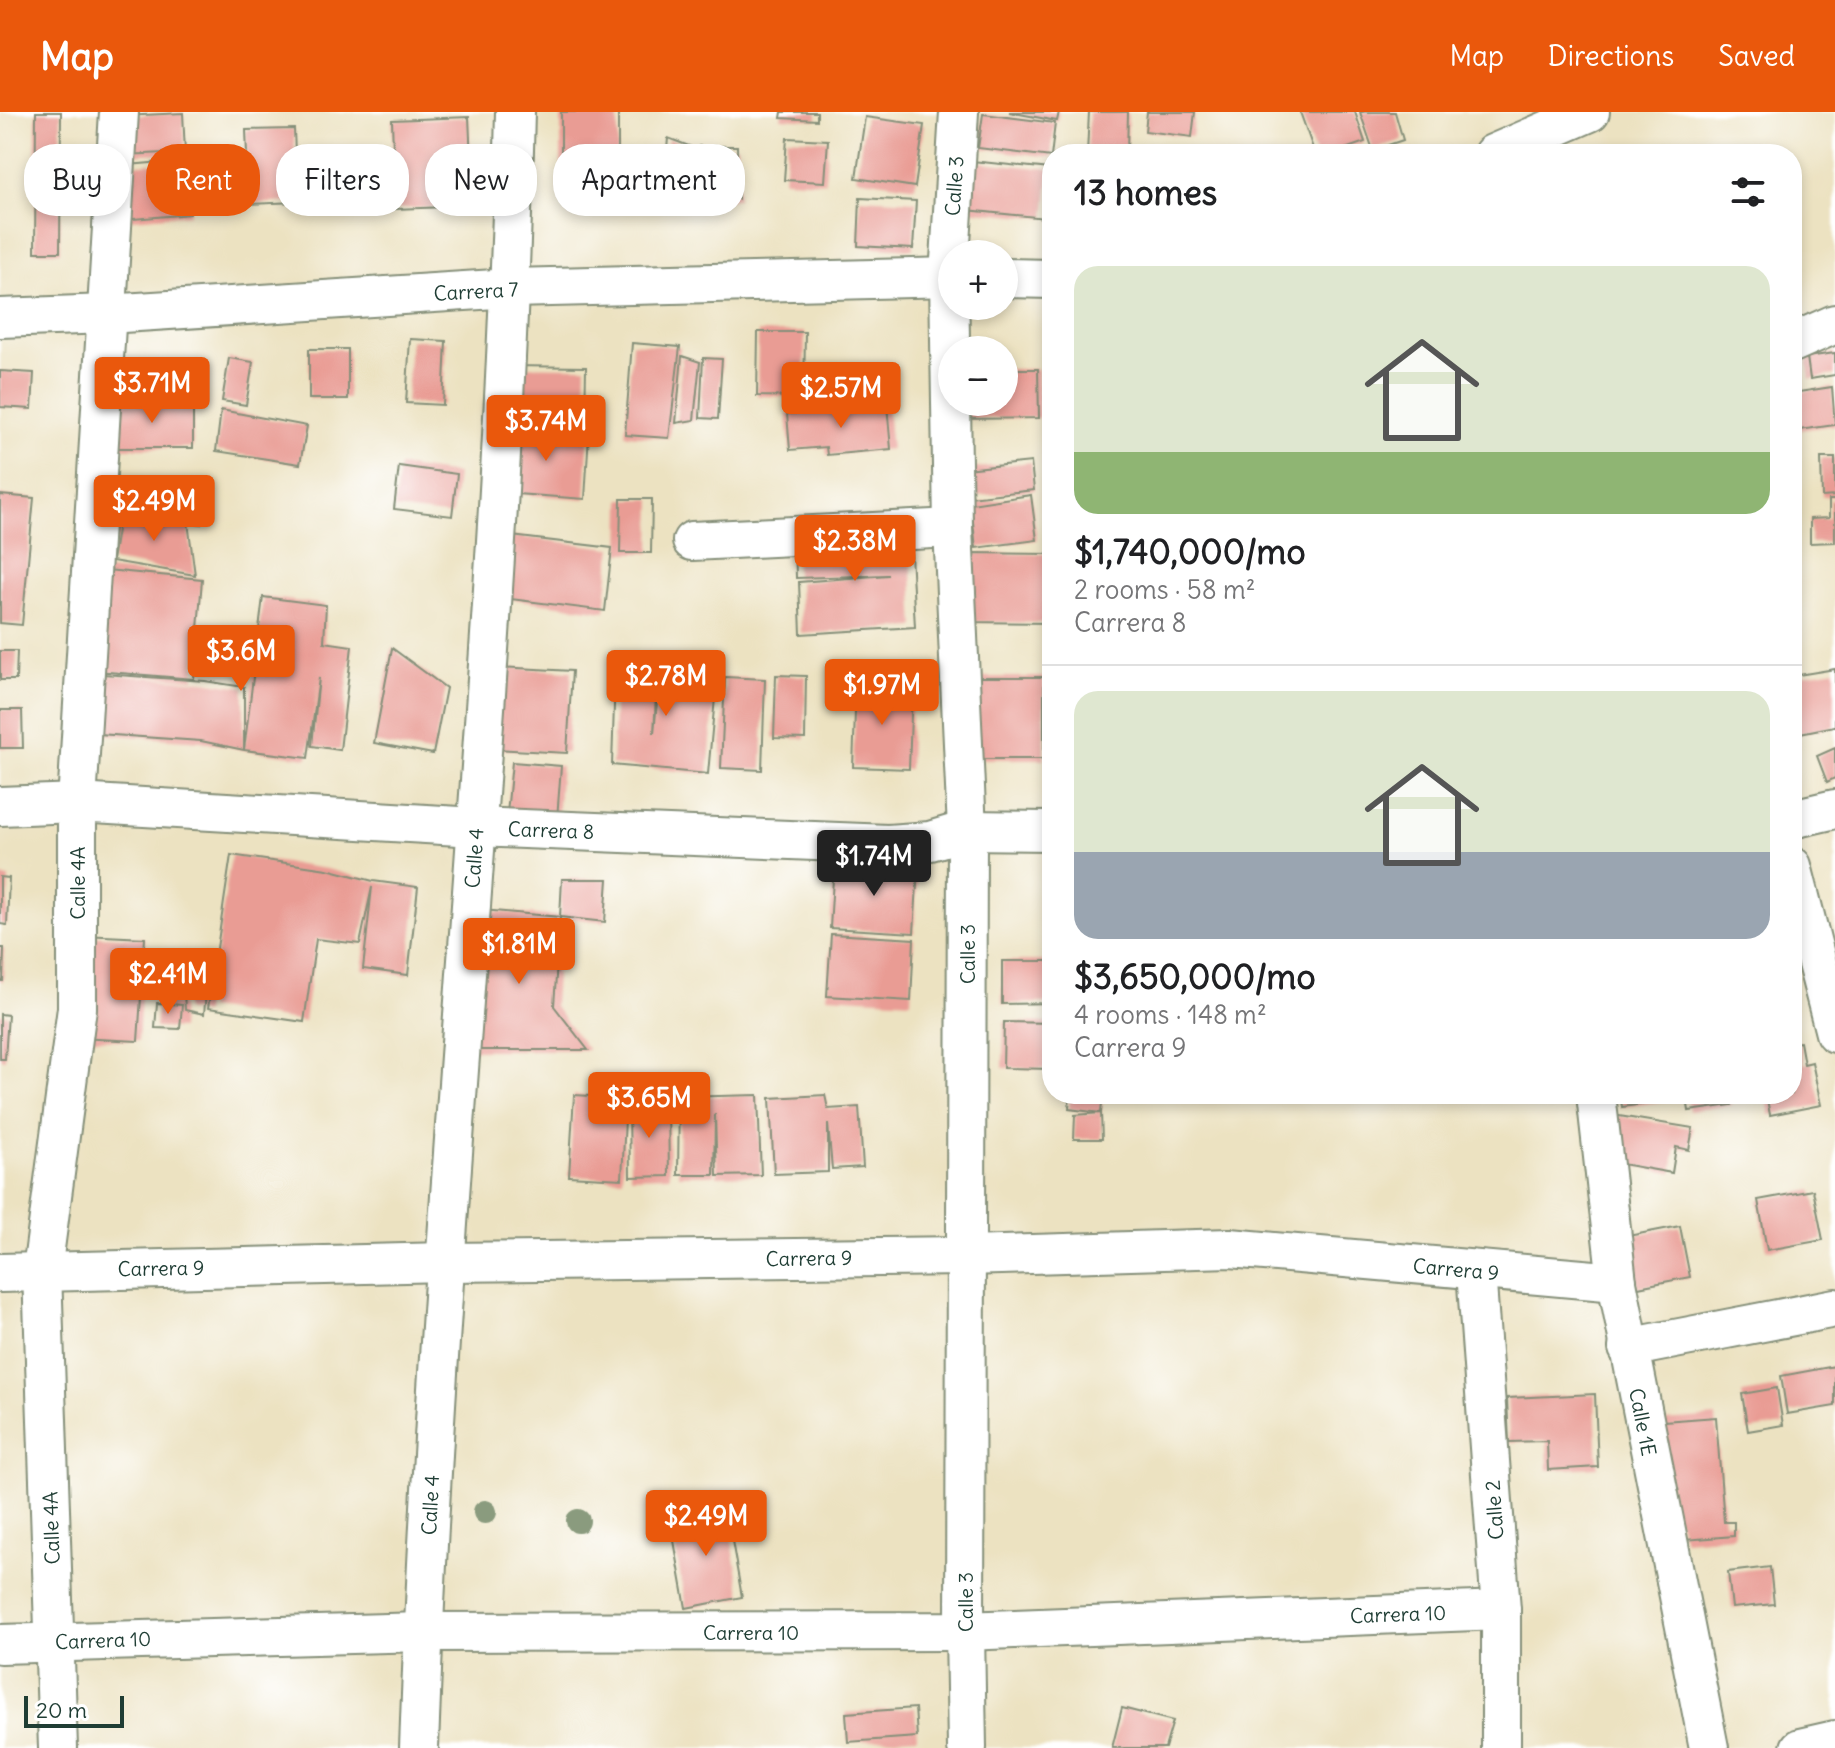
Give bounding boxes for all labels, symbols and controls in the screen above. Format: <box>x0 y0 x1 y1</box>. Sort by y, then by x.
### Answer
text: Map <box>40 33 114 80</box>
text: Map <box>1449 38 1504 74</box>
text: Directions <box>1548 38 1674 74</box>
text: Saved <box>1718 38 1795 74</box>
chip: Buy <box>24 144 130 216</box>
chip: Rent <box>146 144 260 216</box>
chip: Filters <box>276 144 409 216</box>
chip: New <box>425 144 537 216</box>
chip: Apartment <box>553 144 745 216</box>
street label: Calle 3 <box>939 155 969 217</box>
icon: filters <box>1726 170 1770 214</box>
text: 13 homes <box>1074 171 1217 214</box>
map controls <box>938 240 1018 416</box>
button: + <box>938 240 1018 320</box>
street label: Carrera 7 <box>433 276 519 306</box>
icon: home <box>1350 318 1494 462</box>
button: − <box>938 336 1018 416</box>
pin: $3.71M <box>87 357 217 425</box>
pin: $2.57M <box>776 362 906 430</box>
text: $3.71M <box>113 366 191 399</box>
text: $2.57M <box>800 371 882 404</box>
pin: $3.74M <box>481 395 611 463</box>
text: $3.74M <box>505 404 587 437</box>
pin: $2.49M <box>89 475 219 543</box>
text: $2.49M <box>112 484 196 517</box>
pin: $2.38M <box>790 515 920 583</box>
text: $2.38M <box>813 524 897 557</box>
text: $1,740,000/mo <box>1074 530 1306 573</box>
text: 2 rooms · 58 m² <box>1074 573 1255 606</box>
text: Carrera 8 <box>1074 606 1187 639</box>
pin: $3.6M <box>185 625 297 693</box>
text: $3.6M <box>206 634 276 667</box>
pin: $2.78M <box>601 650 731 718</box>
text: $2.78M <box>625 659 707 692</box>
pin: $1.97M <box>817 659 947 727</box>
text: $1.97M <box>843 668 921 701</box>
icon: home <box>1350 743 1494 887</box>
street label: Carrera 8 <box>507 816 595 844</box>
street label: Calle 4 <box>459 827 489 889</box>
pin: $1.74M <box>809 830 939 898</box>
text: $1.74M <box>835 839 913 872</box>
street label: Calle 4A <box>65 846 90 920</box>
pin: $1.81M <box>454 918 584 986</box>
street label: Calle 3 <box>955 924 980 984</box>
text: $1.81M <box>481 927 557 960</box>
pin: $2.41M <box>103 948 233 1016</box>
text: $3,650,000/mo <box>1074 955 1316 998</box>
text: $2.41M <box>128 957 208 990</box>
text: 4 rooms · 148 m² <box>1074 998 1267 1031</box>
text: Carrera 9 <box>1074 1031 1187 1064</box>
pin: $3.65M <box>584 1072 714 1140</box>
text: $3.65M <box>606 1081 692 1114</box>
street label: Carrera 9 <box>766 1245 852 1271</box>
street label: Carrera 9 <box>1412 1253 1500 1285</box>
street label: Carrera 9 <box>118 1255 204 1281</box>
street label: Calle 1E <box>1624 1386 1662 1458</box>
street label: Calle 4 <box>416 1474 444 1536</box>
street label: Calle 2 <box>1479 1479 1509 1541</box>
pin: $2.49M <box>641 1490 771 1558</box>
street label: Calle 4A <box>37 1491 65 1565</box>
text: $2.49M <box>664 1499 748 1532</box>
street label: Calle 3 <box>953 1572 978 1632</box>
street label: Carrera 10 <box>1350 1600 1446 1628</box>
street label: Carrera 10 <box>703 1620 799 1645</box>
street label: Carrera 10 <box>55 1626 151 1654</box>
scale bar <box>24 1692 124 1728</box>
text: 20 m <box>36 1696 87 1724</box>

